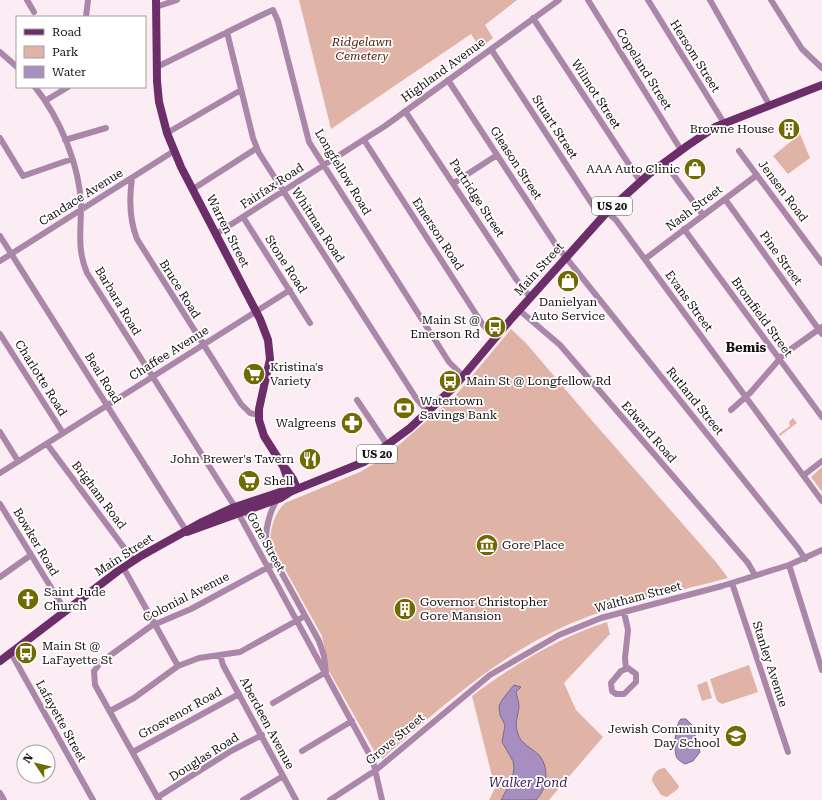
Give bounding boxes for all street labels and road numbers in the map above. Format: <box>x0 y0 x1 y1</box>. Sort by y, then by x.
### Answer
street label: Hersom Street <box>667 17 723 95</box>
street label: Copeland Street <box>613 26 675 113</box>
street label: Highland Avenue <box>398 35 488 105</box>
street label: Wilmot Street <box>568 57 624 132</box>
street label: Stuart Street <box>529 93 581 162</box>
street label: Gleason Street <box>487 124 545 203</box>
street label: Longfellow Road <box>312 127 374 218</box>
street label: Partridge Street <box>446 156 508 240</box>
street label: Jensen Road <box>755 157 811 225</box>
street label: Fairfax Road <box>238 160 306 212</box>
street label: Candace Avenue <box>36 165 126 228</box>
street label: Nash Street <box>663 182 725 234</box>
street label: Whitman Road <box>289 185 347 265</box>
street label: Warren Street <box>204 192 253 270</box>
street label: Emerson Road <box>409 195 467 273</box>
road number: US 20 <box>592 197 632 215</box>
street label: Pine Street <box>757 228 806 288</box>
street label: Stone Road <box>262 233 310 296</box>
street label: Main Street <box>511 239 567 299</box>
street label: Bruce Road <box>157 257 204 321</box>
street label: Barbara Road <box>92 264 144 338</box>
street label: Evans Street <box>662 268 716 335</box>
street label: Bromfield Street <box>729 275 796 360</box>
street label: Chaffee Avenue <box>127 323 212 383</box>
street label: Charlotte Road <box>12 337 70 419</box>
street label: Beal Road <box>82 350 124 406</box>
street label: Rutland Street <box>663 364 727 438</box>
street label: Edward Road <box>619 398 680 466</box>
road number: US 20 <box>357 445 397 463</box>
street label: Brigham Road <box>69 458 129 532</box>
street label: Bowker Road <box>10 506 62 579</box>
street label: Gore Street <box>244 510 288 575</box>
street label: Main Street <box>92 531 156 579</box>
street label: Colonial Avenue <box>141 569 232 625</box>
street label: Waltham Street <box>593 579 683 615</box>
street label: Stanley Avenue <box>750 619 791 709</box>
street label: Aberdeen Avenue <box>237 674 297 772</box>
street label: Lafayette Street <box>33 678 89 765</box>
street label: Grosvenor Road <box>136 684 224 742</box>
street label: Grove Street <box>363 710 428 768</box>
street label: Douglas Road <box>167 730 242 784</box>

